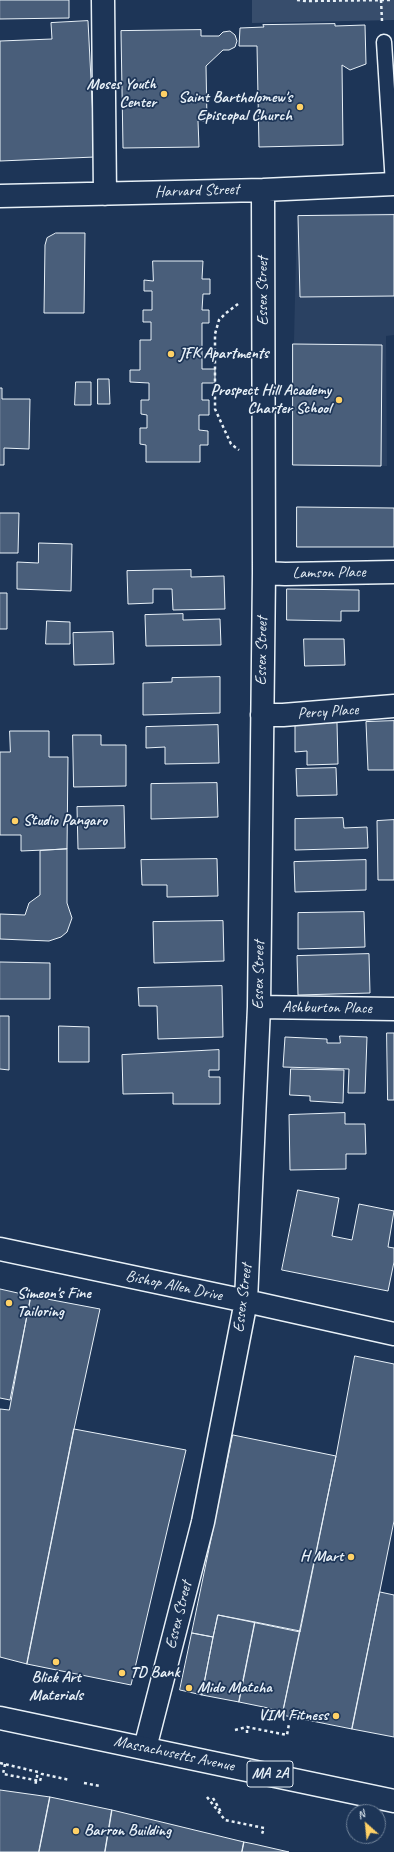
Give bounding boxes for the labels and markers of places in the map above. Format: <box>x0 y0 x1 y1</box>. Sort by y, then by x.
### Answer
place label: Moses Youth Center <box>87 75 156 113</box>
place label: Saint Bartholomew's Episcopal Church <box>178 88 292 126</box>
marker: Moses Youth Center <box>159 89 169 99</box>
marker: Saint Bartholomew's Episcopal Church <box>295 102 305 112</box>
place label: JFK Apartments <box>179 344 269 364</box>
marker: JFK Apartments <box>166 349 176 359</box>
place label: Prospect Hill Academy Charter School <box>210 381 331 419</box>
marker: Prospect Hill Academy Charter School <box>334 395 344 405</box>
place label: Studio Pangaro <box>23 811 107 831</box>
marker: Studio Pangaro <box>10 816 20 826</box>
place label: Simeon's Fine Tailoring <box>17 1284 91 1322</box>
marker: Simeon's Fine Tailoring <box>4 1298 14 1308</box>
place label: H Mart <box>300 1547 343 1567</box>
marker: H Mart <box>346 1552 356 1562</box>
marker: Blick Art Materials <box>51 1657 61 1667</box>
place label: TD Bank <box>130 1663 179 1683</box>
place label: Blick Art Materials <box>29 1668 83 1706</box>
marker: TD Bank <box>117 1668 127 1678</box>
place label: Mido Matcha <box>197 1678 272 1698</box>
marker: Mido Matcha <box>184 1683 194 1693</box>
place label: VIM Fitness <box>258 1706 328 1726</box>
marker: VIM Fitness <box>331 1711 341 1721</box>
place label: Barron Building <box>84 1821 171 1841</box>
marker: Barron Building <box>71 1826 81 1836</box>

